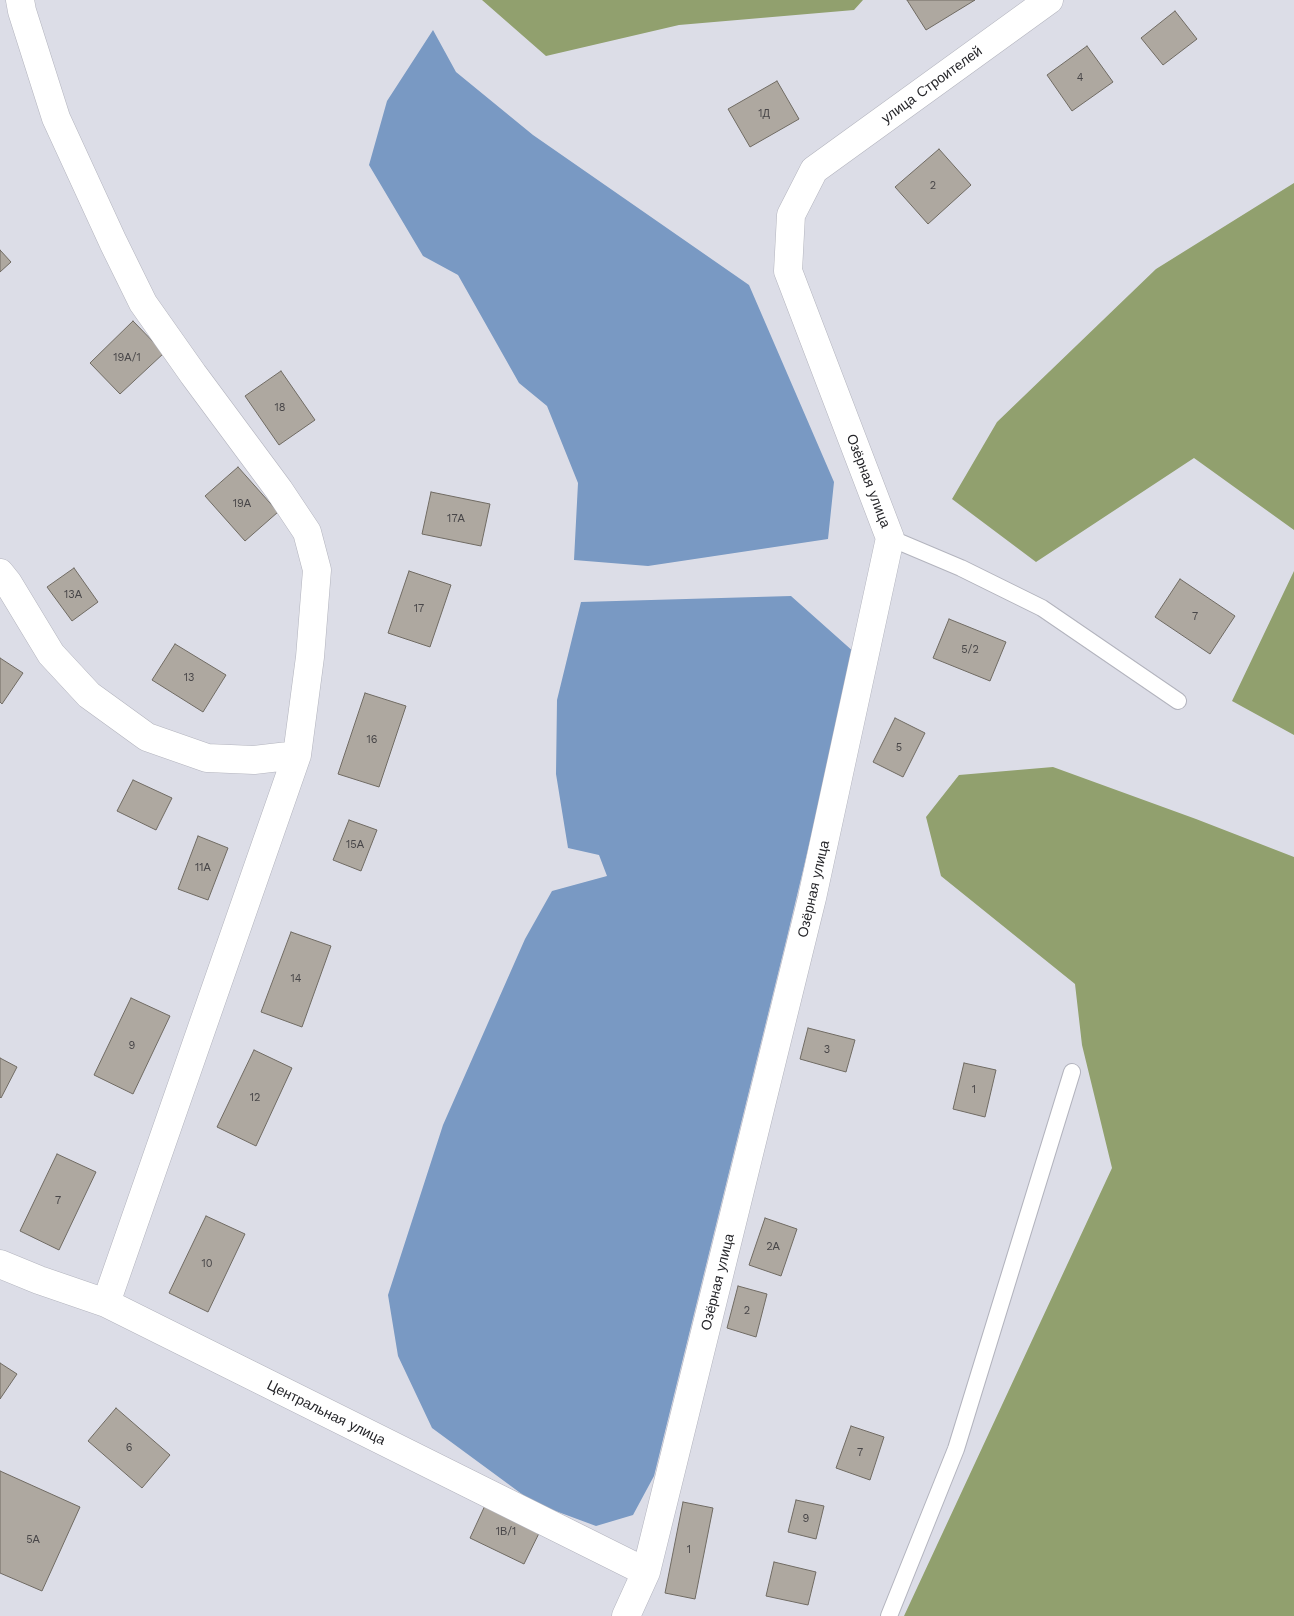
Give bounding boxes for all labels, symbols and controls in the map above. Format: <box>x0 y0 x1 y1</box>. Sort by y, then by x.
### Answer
street label: улица Строителей <box>878 43 986 127</box>
house number: 4 <box>1077 71 1083 85</box>
house number: 1Д <box>758 107 770 121</box>
house number: 2 <box>930 179 936 193</box>
house number: 19А/1 <box>113 351 141 365</box>
house number: 18 <box>274 401 286 415</box>
street label: Озёрная улица <box>842 432 894 530</box>
house number: 19А <box>233 497 251 511</box>
house number: 17А <box>447 512 465 526</box>
house number: 13А <box>64 588 82 602</box>
house number: 17 <box>414 602 424 616</box>
house number: 7 <box>1192 610 1198 624</box>
house number: 5/2 <box>961 643 979 657</box>
house number: 13 <box>184 671 194 685</box>
house number: 16 <box>367 733 377 747</box>
house number: 5 <box>896 741 902 755</box>
house number: 15А <box>346 838 364 852</box>
street label: Озёрная улица <box>795 839 833 939</box>
house number: 11А <box>195 861 211 875</box>
house number: 14 <box>290 972 302 986</box>
house number: 9 <box>129 1039 135 1053</box>
house number: 3 <box>824 1043 830 1057</box>
house number: 1 <box>972 1083 976 1097</box>
house number: 12 <box>250 1091 260 1105</box>
house number: 7 <box>55 1194 61 1208</box>
street label: Озёрная улица <box>698 1232 738 1332</box>
house number: 2А <box>766 1240 780 1254</box>
house number: 10 <box>201 1257 213 1271</box>
house number: 2 <box>744 1304 750 1318</box>
street label: Центральная улица <box>264 1377 388 1449</box>
house number: 6 <box>126 1441 132 1455</box>
house number: 7 <box>857 1446 863 1460</box>
house number: 9 <box>803 1512 809 1526</box>
house number: 1В/1 <box>496 1525 516 1539</box>
house number: 5А <box>26 1533 40 1547</box>
house number: 1 <box>687 1543 691 1557</box>

